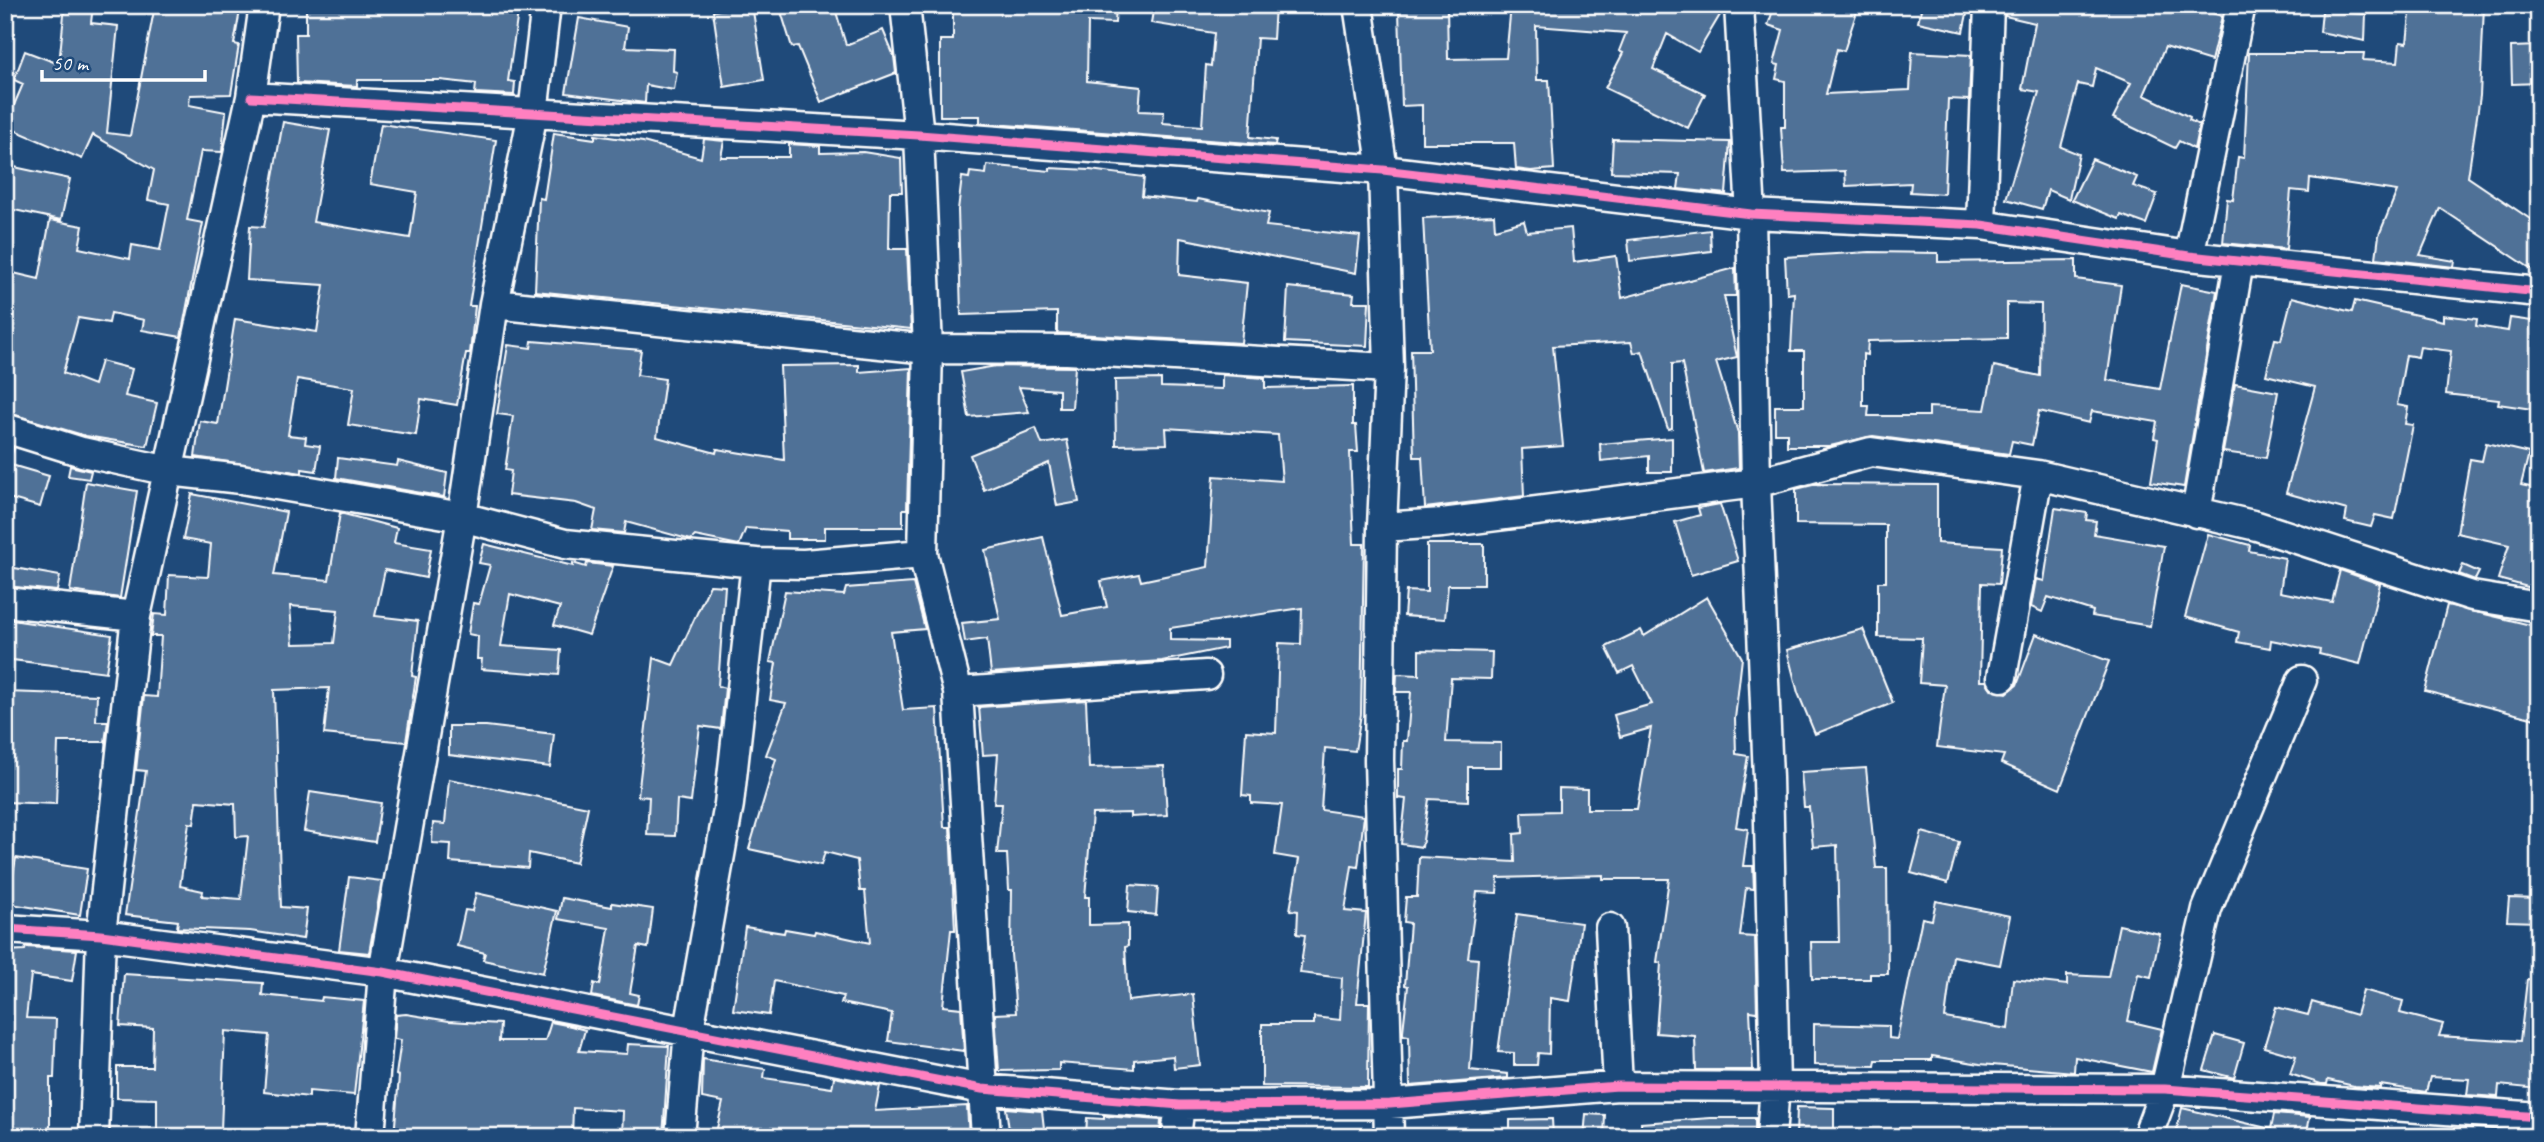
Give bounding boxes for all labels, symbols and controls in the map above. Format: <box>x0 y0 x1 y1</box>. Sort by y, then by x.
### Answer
scale bar <box>42 38 205 82</box>
text: 50 m <box>52 50 90 76</box>

